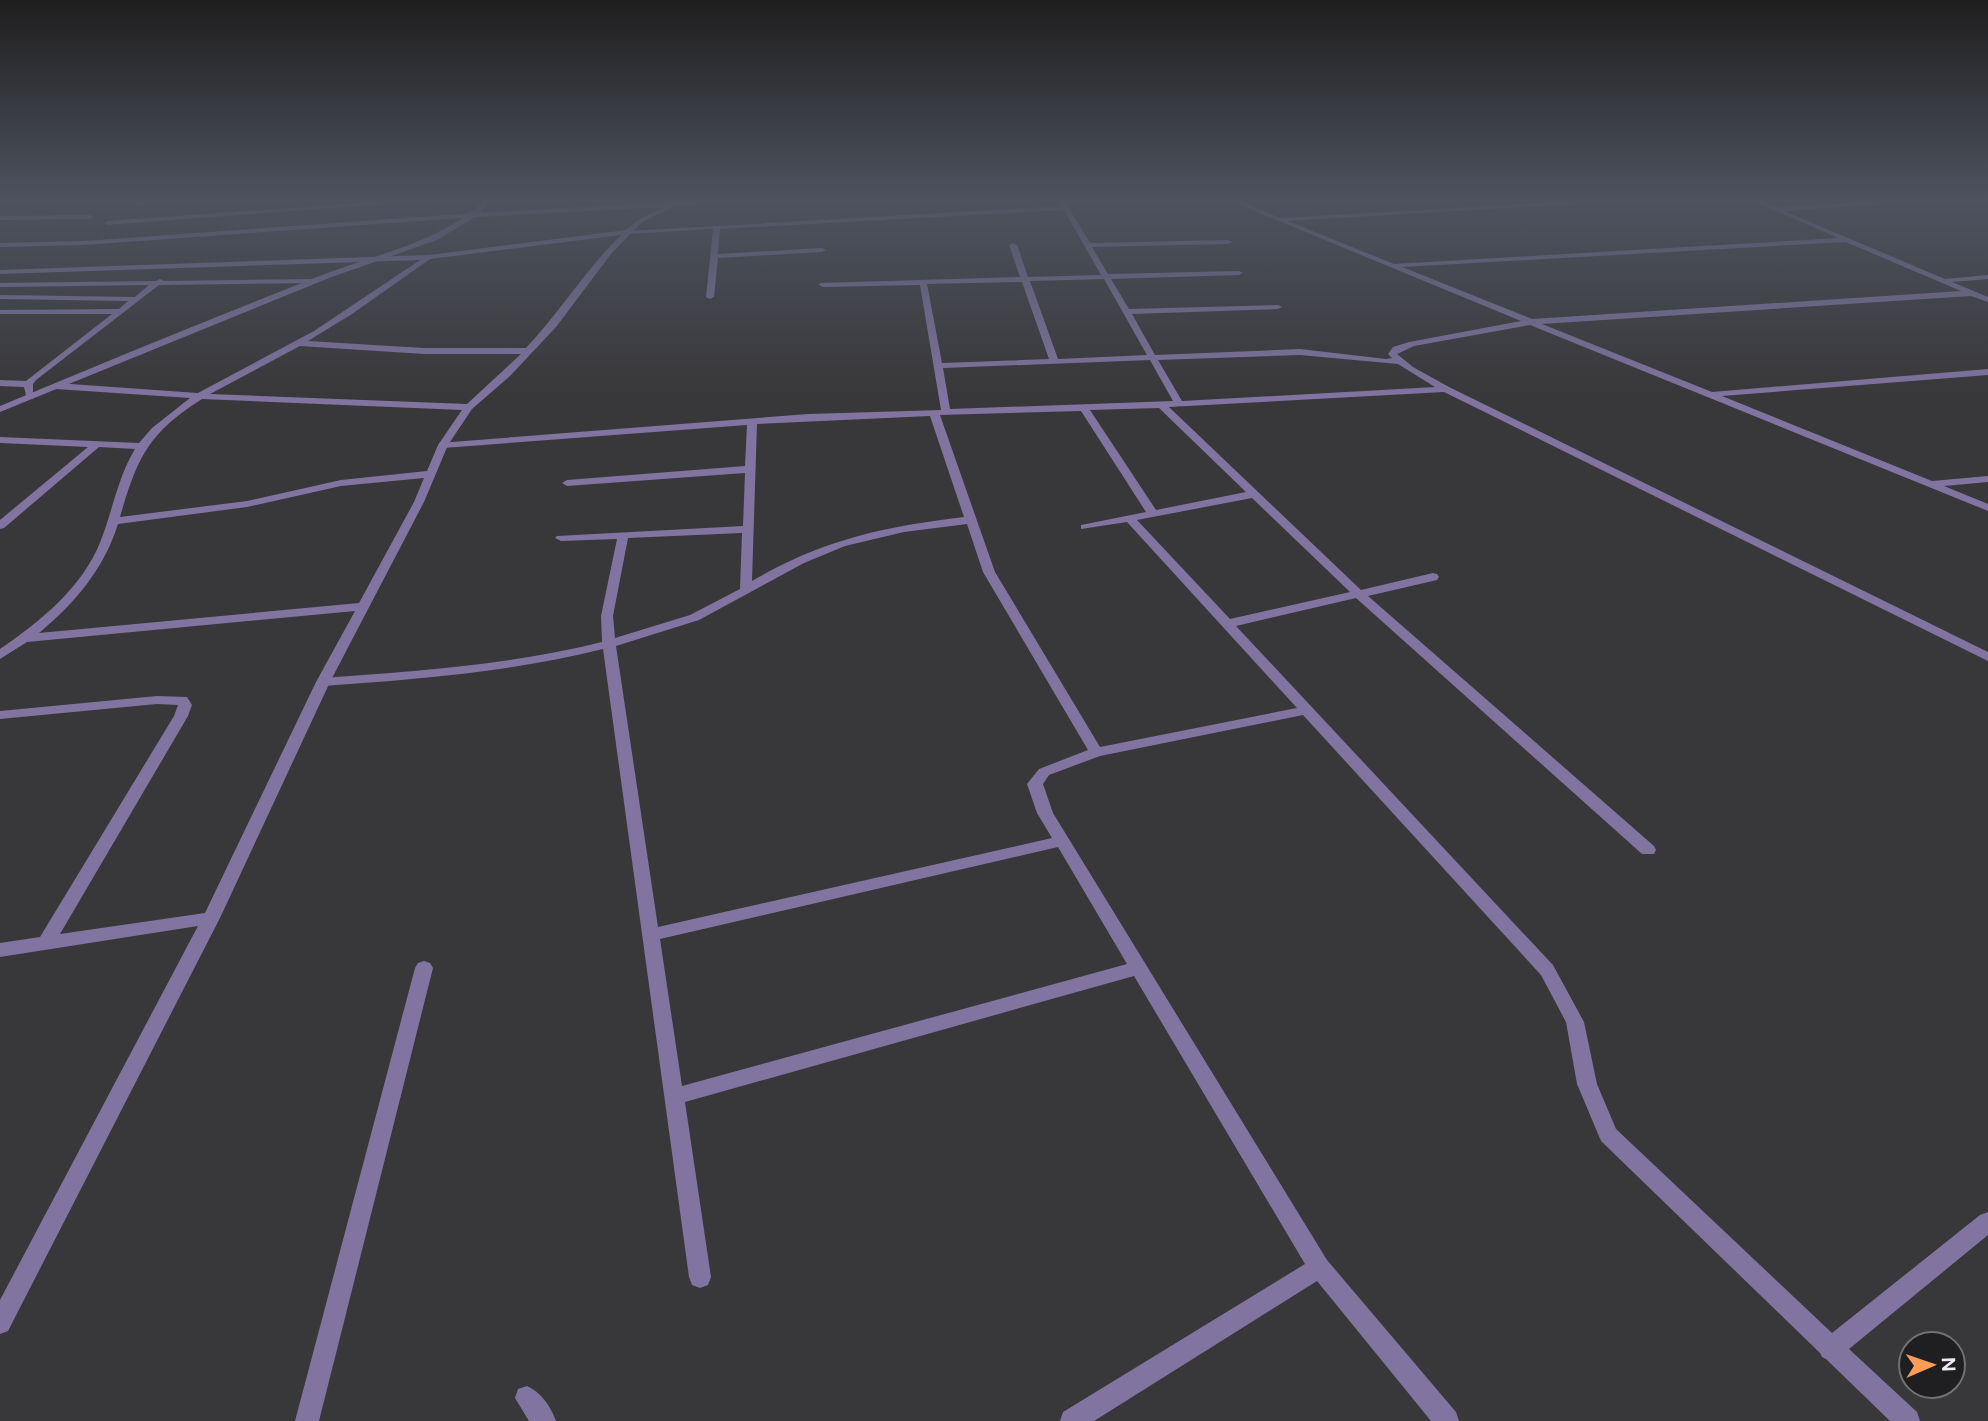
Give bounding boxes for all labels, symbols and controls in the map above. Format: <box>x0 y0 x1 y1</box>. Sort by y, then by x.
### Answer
north arrow <box>1897 1330 1967 1400</box>
text: N <box>1937 1357 1960 1372</box>

